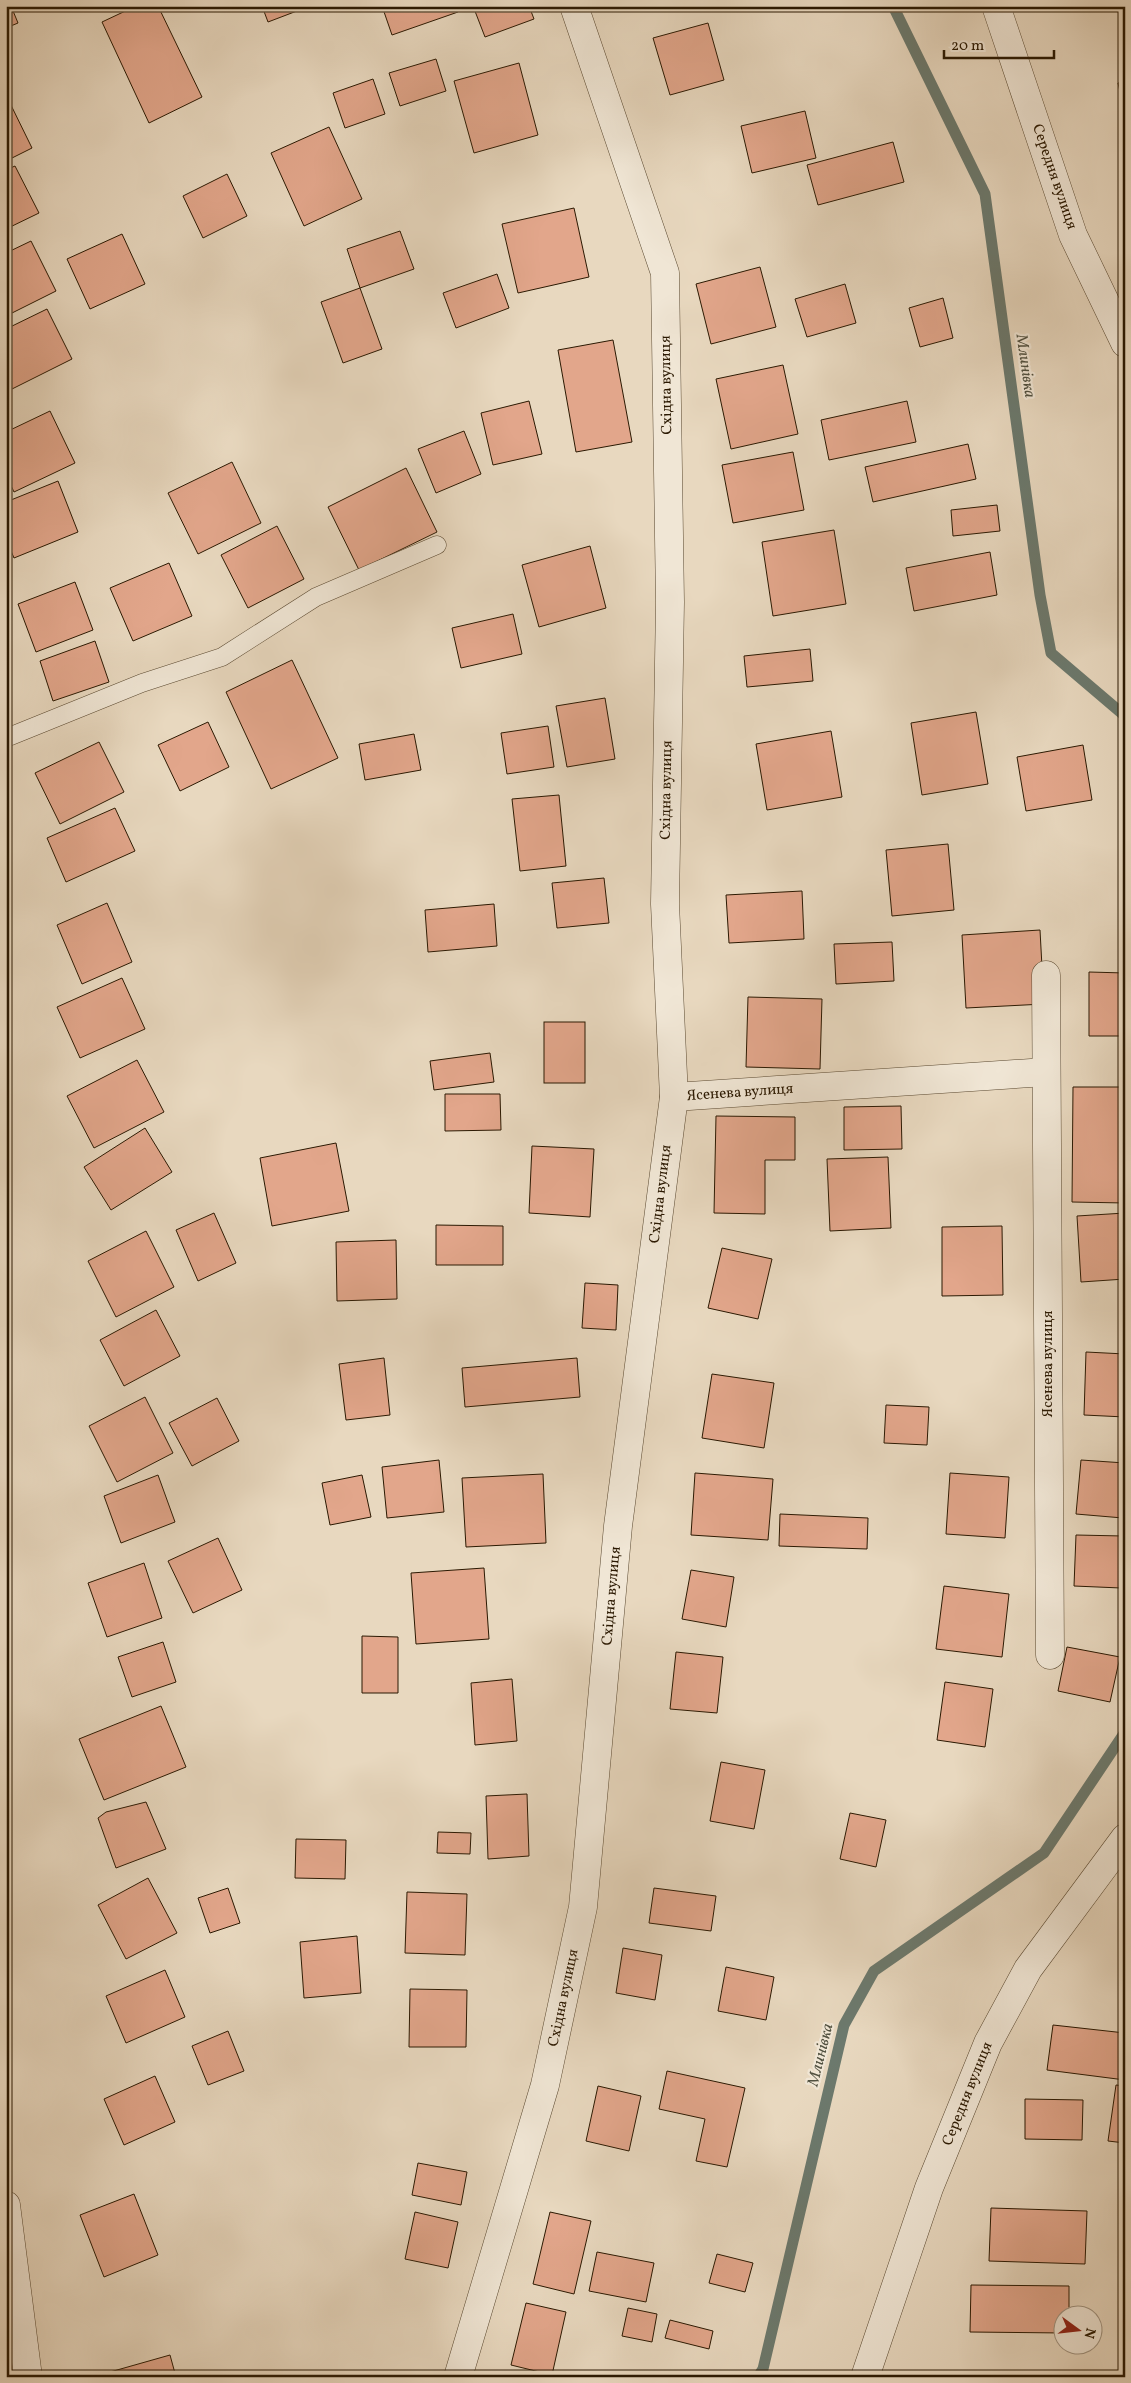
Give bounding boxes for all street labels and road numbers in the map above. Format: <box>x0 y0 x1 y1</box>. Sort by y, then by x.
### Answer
street label: Середня вулиця <box>1026 121 1082 233</box>
street label: Східна вулиця <box>656 335 678 435</box>
street label: Східна вулиця <box>656 740 678 840</box>
street label: Ясенева вулиця <box>686 1079 794 1107</box>
street label: Східна вулиця <box>645 1143 677 1245</box>
street label: Ясенева вулиця <box>1038 1310 1059 1417</box>
street label: Східна вулиця <box>597 1545 627 1646</box>
street label: Східна вулиця <box>543 1947 585 2049</box>
street label: Середня вулиця <box>938 2039 998 2149</box>

